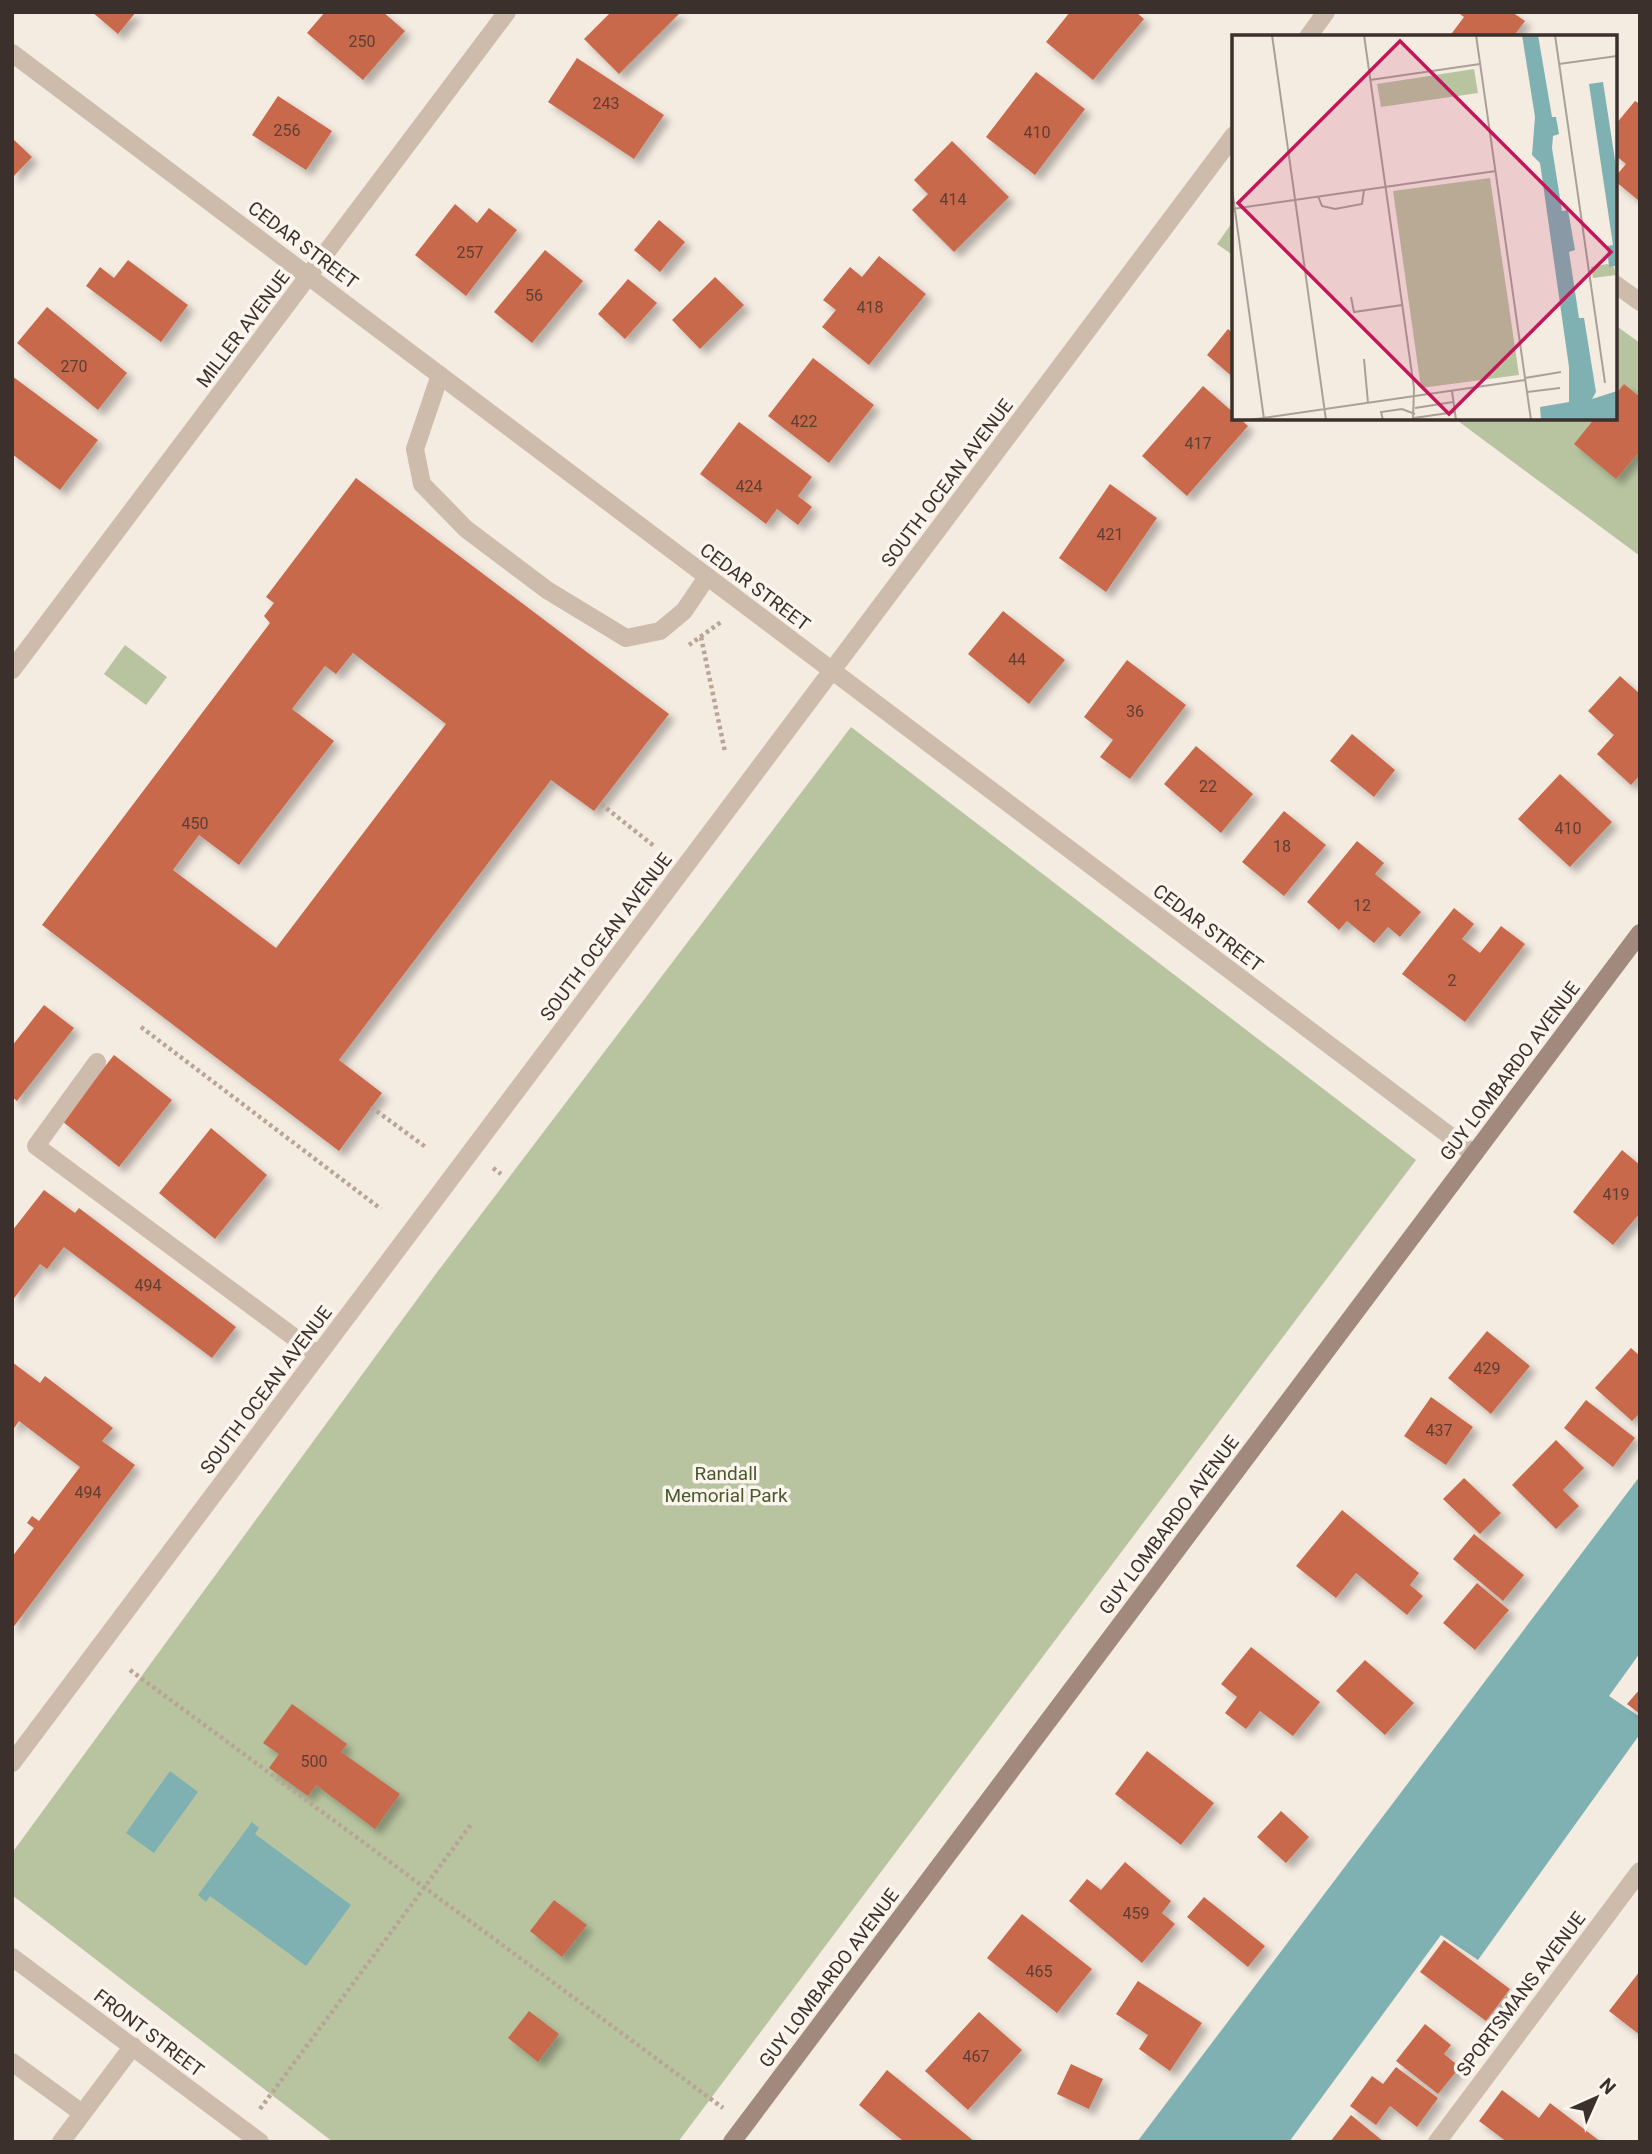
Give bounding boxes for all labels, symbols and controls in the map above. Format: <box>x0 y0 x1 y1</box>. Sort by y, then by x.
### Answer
house number: 250 <box>349 32 375 51</box>
inset map <box>1232 35 1617 420</box>
house number: 243 <box>593 94 619 113</box>
house number: 256 <box>274 121 300 140</box>
house number: 410 <box>1024 123 1050 142</box>
house number: 414 <box>940 190 966 209</box>
street label: CEDAR STREET <box>243 196 363 294</box>
house number: 257 <box>457 243 483 262</box>
street label: MILLER AVENUE <box>192 266 295 392</box>
house number: 56 <box>525 286 543 305</box>
house number: 418 <box>857 298 883 317</box>
house number: 270 <box>61 357 87 376</box>
street label: SOUTH OCEAN AVENUE <box>876 394 1018 572</box>
house number: 422 <box>791 412 817 431</box>
house number: 417 <box>1185 434 1211 453</box>
house number: 424 <box>736 477 762 496</box>
house number: 421 <box>1097 525 1123 544</box>
street label: CEDAR STREET <box>695 538 815 636</box>
house number: 44 <box>1008 650 1026 669</box>
house number: 36 <box>1126 702 1144 721</box>
house number: 22 <box>1199 777 1217 796</box>
house number: 450 <box>182 814 208 833</box>
house number: 410 <box>1555 819 1581 838</box>
house number: 18 <box>1273 837 1291 856</box>
street label: SOUTH OCEAN AVENUE <box>535 848 677 1026</box>
street label: CEDAR STREET <box>1148 879 1268 977</box>
house number: 12 <box>1353 896 1371 915</box>
house number: 2 <box>1448 971 1457 990</box>
street label: GUY LOMBARDO AVENUE <box>1435 977 1585 1165</box>
house number: 419 <box>1603 1185 1629 1204</box>
house number: 494 <box>135 1276 161 1295</box>
street label: SOUTH OCEAN AVENUE <box>195 1301 337 1479</box>
house number: 429 <box>1474 1359 1500 1378</box>
house number: 437 <box>1426 1421 1452 1440</box>
street label: GUY LOMBARDO AVENUE <box>1094 1431 1244 1619</box>
park label: Randall Memorial Park <box>664 1462 788 1507</box>
house number: 494 <box>75 1483 101 1502</box>
house number: 500 <box>301 1752 327 1771</box>
street label: GUY LOMBARDO AVENUE <box>754 1884 904 2072</box>
house number: 459 <box>1123 1904 1149 1923</box>
street label: SPORTSMANS AVENUE <box>1452 1907 1590 2081</box>
house number: 465 <box>1026 1962 1052 1981</box>
street label: FRONT STREET <box>89 1984 209 2082</box>
house number: 467 <box>963 2047 989 2066</box>
north arrow <box>1561 2063 1631 2133</box>
text: N <box>1595 2073 1621 2099</box>

